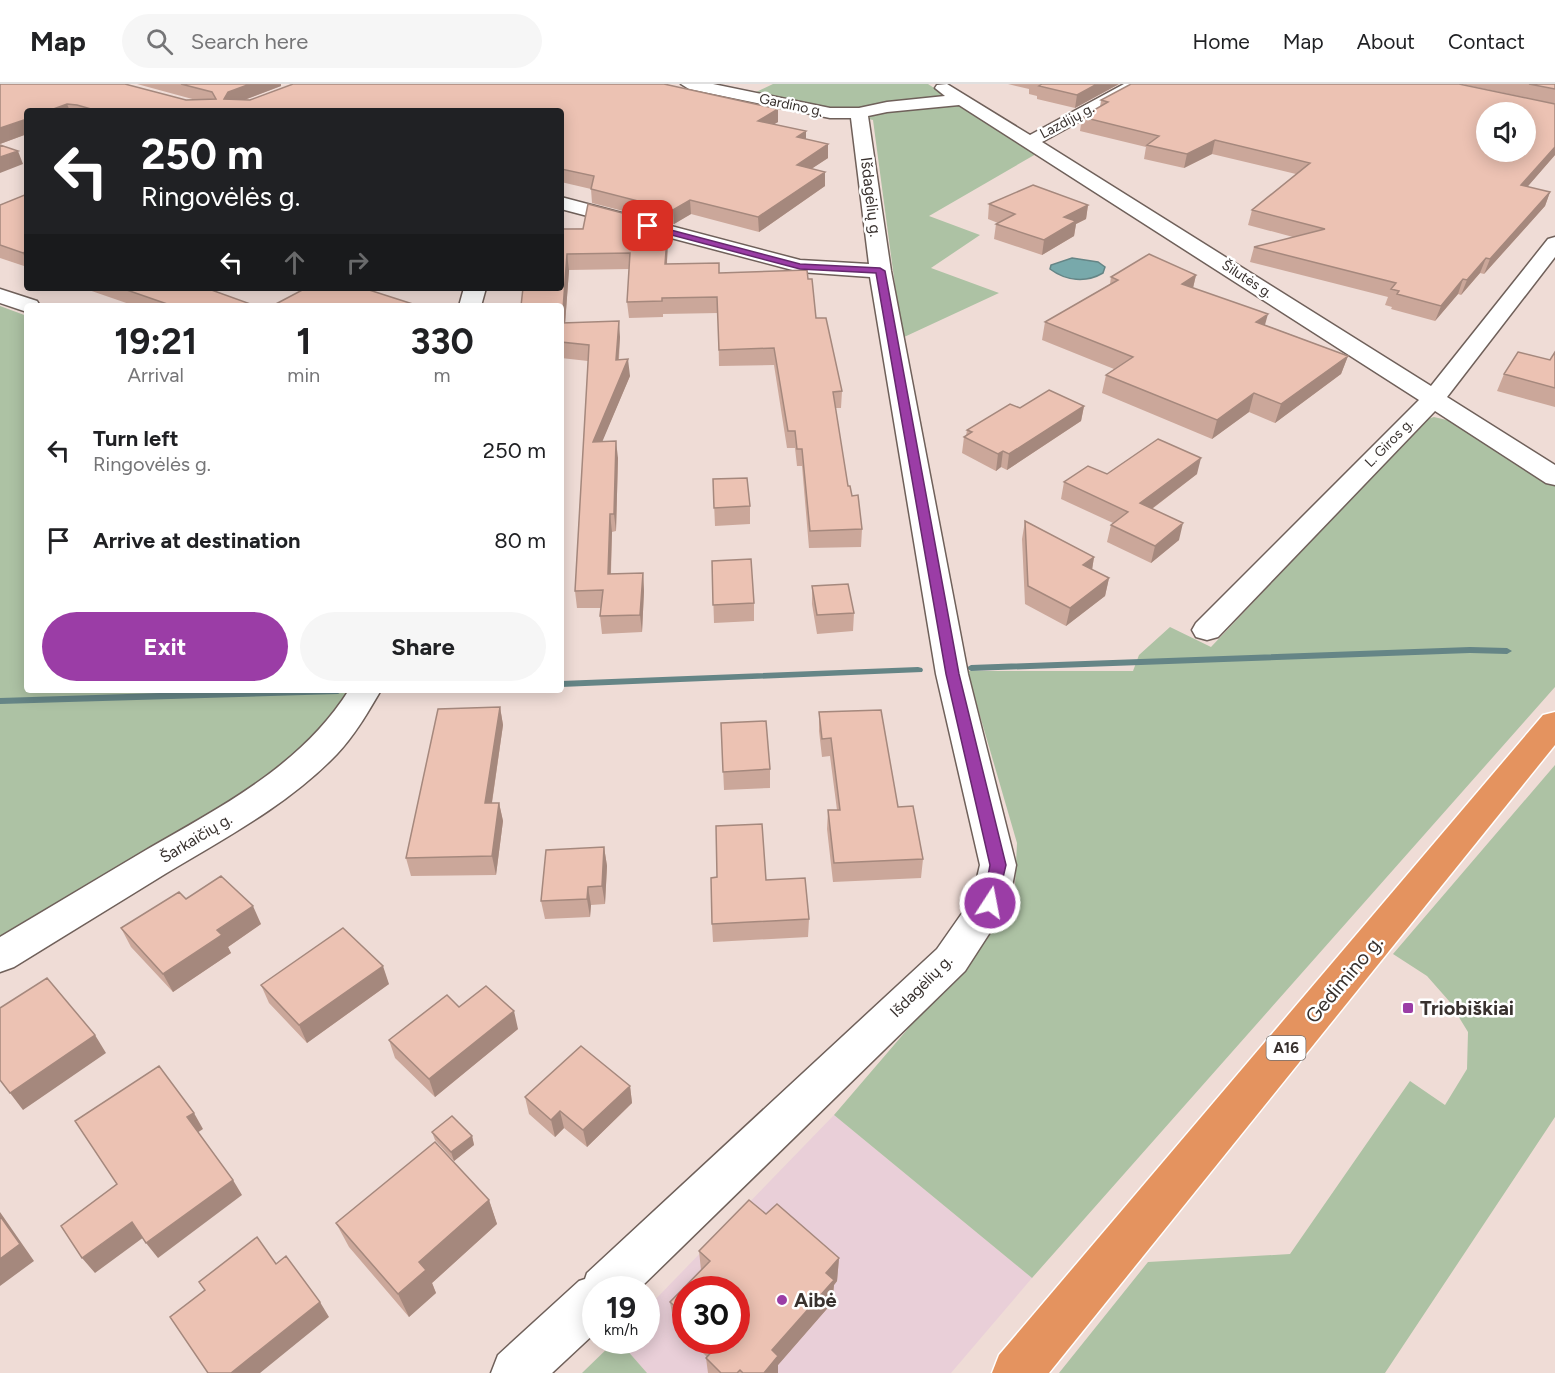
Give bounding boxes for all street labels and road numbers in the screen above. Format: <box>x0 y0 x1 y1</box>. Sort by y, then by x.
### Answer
street label: Gardino g. <box>758 90 824 120</box>
street label: Lazdijų g. <box>1037 100 1097 142</box>
street label: Išdagėlių g. <box>857 156 885 238</box>
street label: Šilutės g. <box>1219 256 1276 302</box>
street label: L. Giros g. <box>1361 415 1417 471</box>
street label: Šarkaičių g. <box>156 809 236 867</box>
street label: Gedimino g. <box>1300 930 1388 1028</box>
street label: Išdagėlių g. <box>886 951 956 1021</box>
road number: A16 <box>1266 1036 1306 1060</box>

